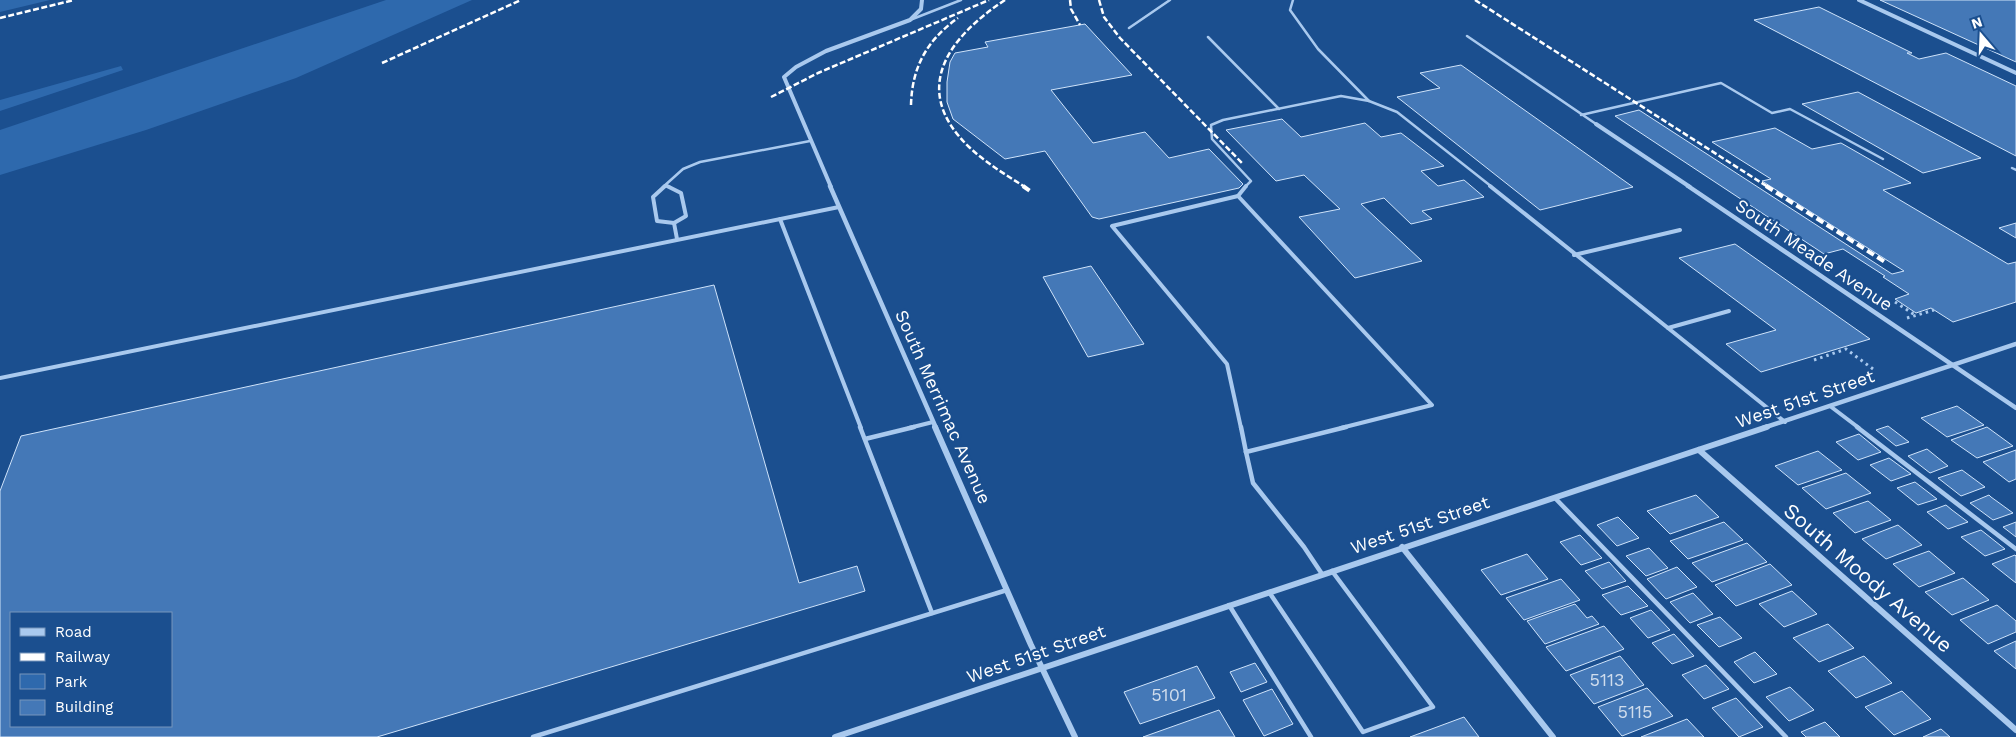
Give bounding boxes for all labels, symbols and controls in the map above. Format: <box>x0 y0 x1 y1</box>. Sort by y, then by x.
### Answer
north arrow <box>1956 10 2006 60</box>
text: N <box>1969 13 1984 32</box>
street label: South Meade Avenue <box>1732 194 1897 315</box>
street label: South Merrimac Avenue <box>891 307 996 507</box>
street label: West 51st Street <box>1733 365 1877 432</box>
street label: West 51st Street <box>1348 491 1492 558</box>
street label: South Moody Avenue <box>1779 498 1958 658</box>
legend <box>10 612 172 727</box>
street label: West 51st Street <box>964 620 1108 687</box>
text: Road <box>55 623 92 641</box>
text: Railway <box>55 648 110 666</box>
house number: 5113 <box>1589 669 1625 690</box>
text: Park <box>55 673 88 691</box>
house number: 5101 <box>1151 684 1187 705</box>
text: Building <box>55 698 113 716</box>
house number: 5115 <box>1618 701 1653 722</box>

